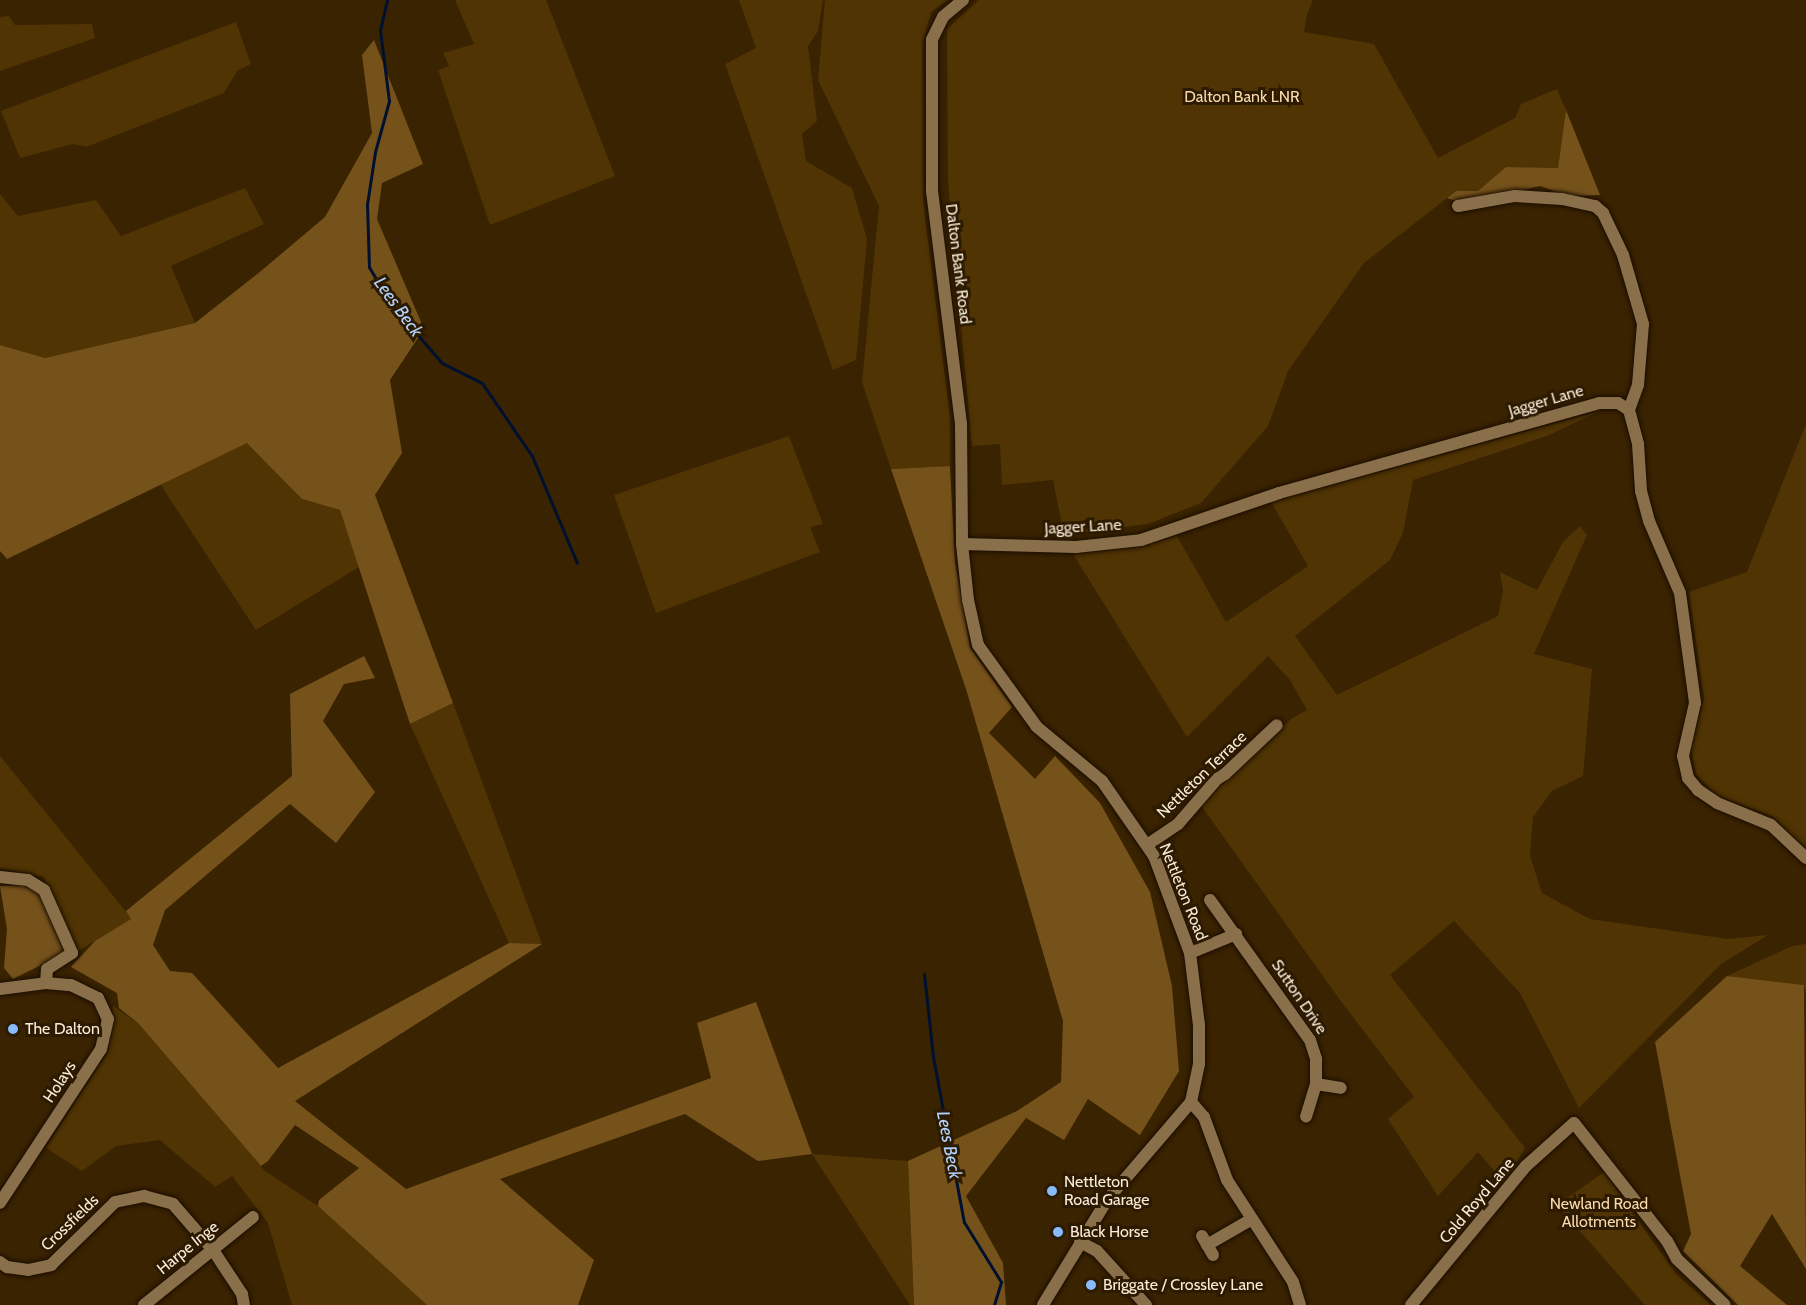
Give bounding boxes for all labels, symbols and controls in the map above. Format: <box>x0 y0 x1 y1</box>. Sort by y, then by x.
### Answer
park label: Dalton Bank LNR <box>1184 87 1300 107</box>
street label: Dalton Bank Road <box>941 203 975 325</box>
water label: Lees Beck <box>369 273 427 341</box>
street label: Jagger Lane <box>1506 381 1586 421</box>
street label: Jagger Lane <box>1044 515 1122 539</box>
street label: Nettleton Terrace <box>1153 727 1251 823</box>
street label: Nettleton Road <box>1155 841 1211 943</box>
street label: Sutton Drive <box>1267 956 1331 1038</box>
place label: The Dalton <box>25 1019 100 1039</box>
marker: The Dalton <box>6 1022 20 1036</box>
street label: Holays <box>40 1058 80 1106</box>
water label: Lees Beck <box>932 1109 966 1181</box>
street label: Cold Royd Lane <box>1436 1154 1518 1248</box>
place label: Nettleton Road Garage <box>1064 1172 1150 1210</box>
marker: Nettleton Road Garage <box>1045 1184 1059 1198</box>
street label: Crossfields <box>37 1191 103 1255</box>
park label: Newland Road Allotments <box>1550 1194 1648 1232</box>
street label: Harpe Inge <box>153 1217 223 1279</box>
place label: Black Horse <box>1070 1222 1149 1242</box>
marker: Black Horse <box>1051 1225 1065 1239</box>
place label: Briggate / Crossley Lane <box>1103 1275 1263 1295</box>
marker: Briggate / Crossley Lane <box>1084 1278 1098 1292</box>

